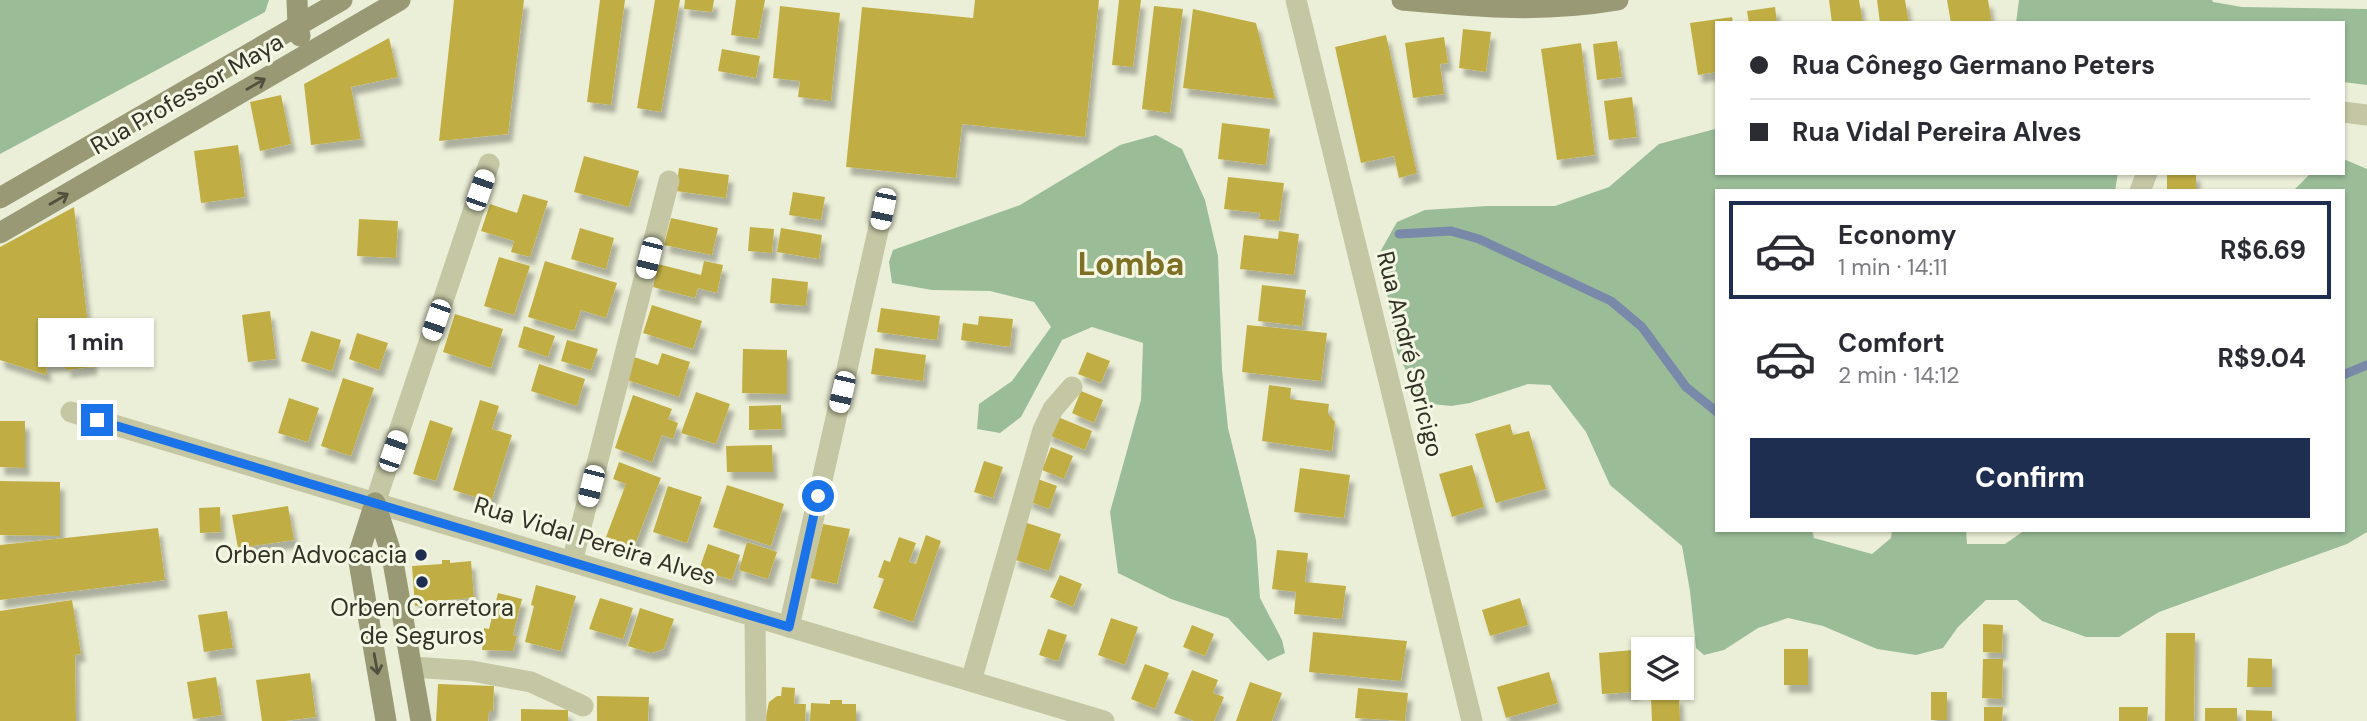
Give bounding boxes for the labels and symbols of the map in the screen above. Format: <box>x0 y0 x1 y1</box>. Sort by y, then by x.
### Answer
street label: Rua Professor Maya <box>85 26 289 161</box>
one-way arrow <box>245 77 265 91</box>
car <box>464 167 497 213</box>
car <box>869 186 898 232</box>
one-way arrow <box>48 192 69 205</box>
car <box>634 235 665 281</box>
district label: Lomba <box>1078 243 1184 285</box>
street label: Rua André Spricigo <box>1370 248 1451 460</box>
car <box>420 297 453 343</box>
callout: 1 min <box>39 318 155 368</box>
car <box>828 369 857 415</box>
route end <box>81 404 113 436</box>
car <box>377 428 410 474</box>
car <box>576 463 607 509</box>
route start <box>802 480 834 512</box>
street label: Rua Vidal Pereira Alves <box>471 489 720 592</box>
place label: Orben Advocacia <box>215 539 407 570</box>
marker: Orben Advocacia <box>413 547 429 563</box>
marker: Orben Corretora de Seguros <box>414 574 430 590</box>
place label: Orben Corretora de Seguros <box>330 592 514 651</box>
one-way arrow <box>370 653 383 675</box>

